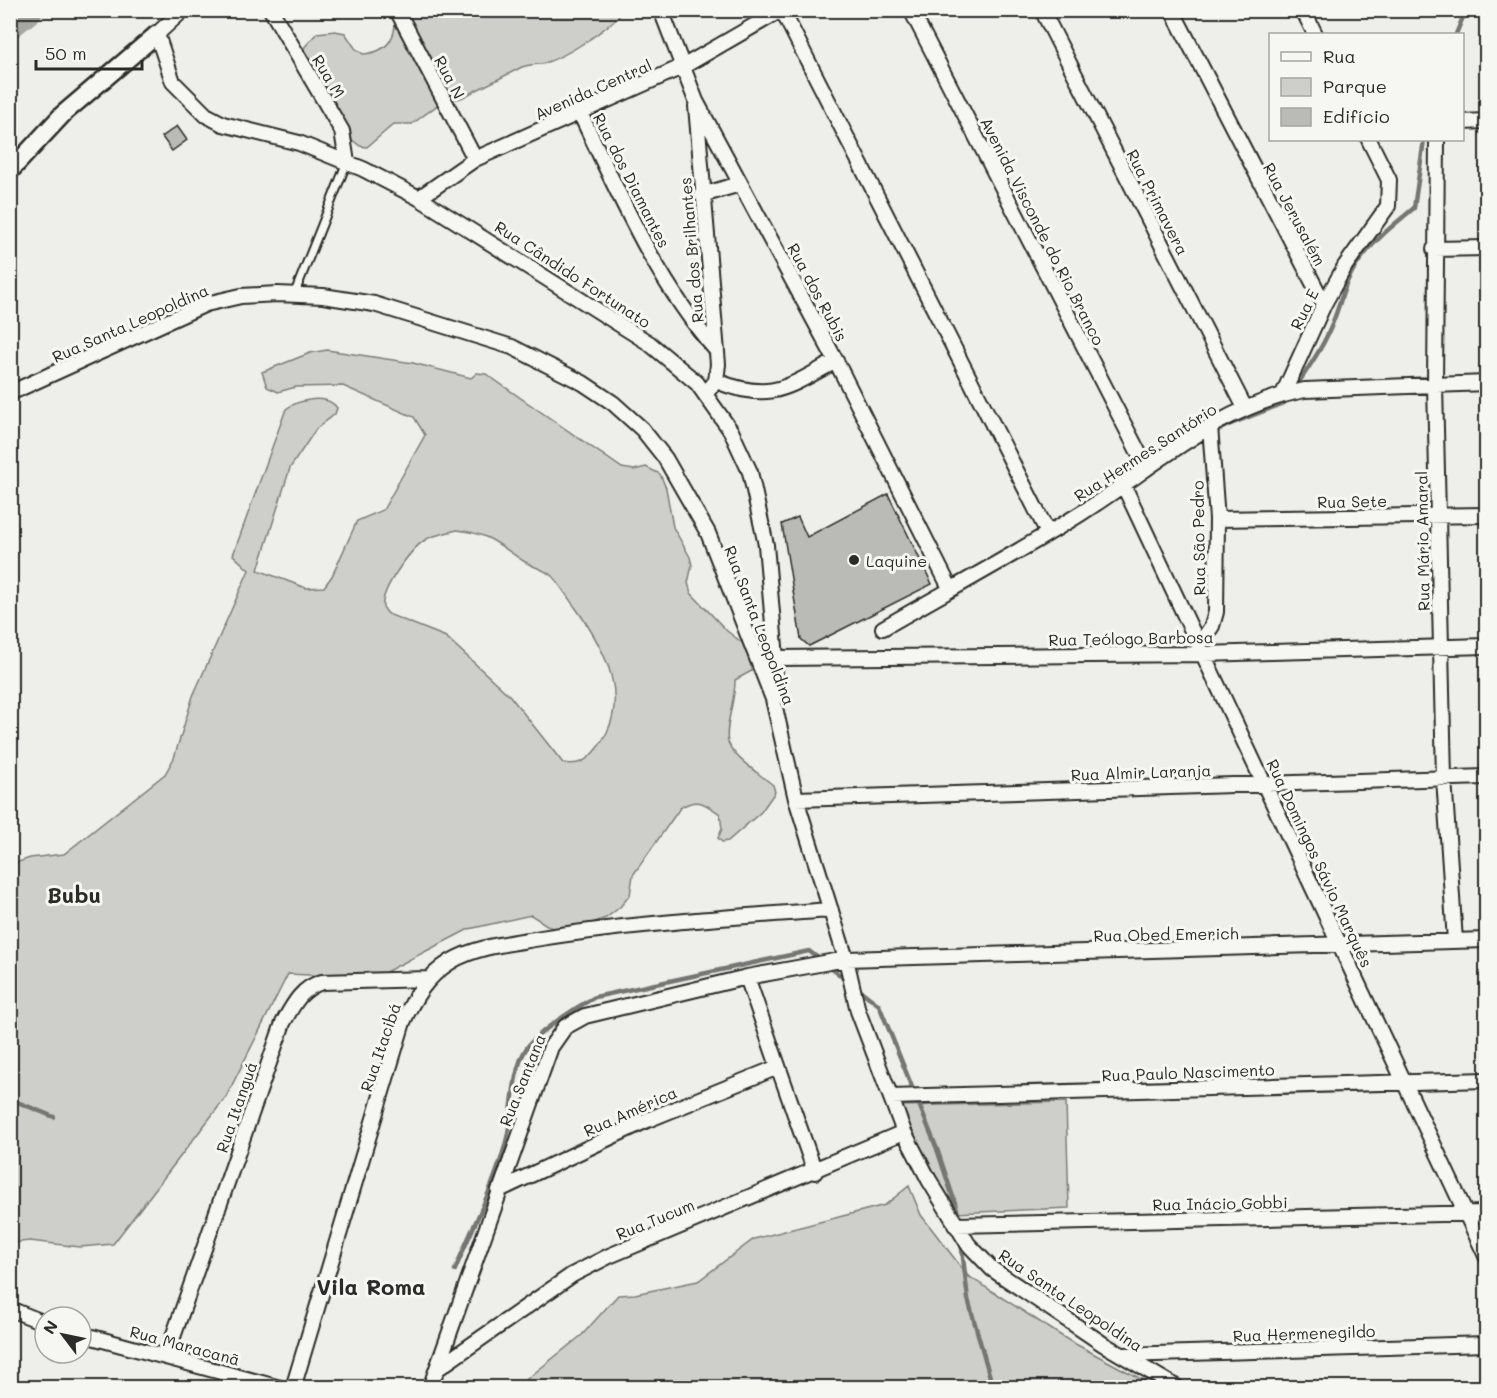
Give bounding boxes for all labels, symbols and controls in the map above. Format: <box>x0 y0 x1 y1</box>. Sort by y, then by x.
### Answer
scale bar <box>36 33 142 71</box>
legend <box>1269 33 1464 141</box>
text: 50 m <box>45 41 87 65</box>
text: Rua <box>1323 44 1356 68</box>
street label: Rua M <box>308 51 350 101</box>
street label: Rua N <box>430 52 470 102</box>
street label: Avenida Central <box>531 54 655 124</box>
text: Parque <box>1323 74 1387 98</box>
text: Edifício <box>1323 104 1390 128</box>
street label: Rua dos Diamantes <box>589 109 675 251</box>
street label: Avenida Visconde do Rio Branco <box>976 114 1110 348</box>
street label: Rua Primavera <box>1122 146 1194 258</box>
street label: Rua Jerusalém <box>1259 159 1331 269</box>
street label: Rua dos Brilhantes <box>674 176 708 324</box>
street label: Rua Cândido Fortunato <box>491 216 655 332</box>
street label: Rua dos Rubis <box>783 239 853 345</box>
street label: Rua Santa Leopoldina <box>48 279 212 367</box>
street label: Rua E <box>1285 285 1323 333</box>
street label: Rua Hermes Santório <box>1070 398 1220 506</box>
street label: Rua Mário Amaral <box>1410 471 1434 611</box>
street label: Rua São Pedro <box>1186 480 1210 596</box>
street label: Rua Sete <box>1317 490 1387 512</box>
street label: Rua Santa Leopoldina <box>720 542 800 708</box>
place label: Laquine <box>866 550 927 571</box>
marker: Laquine <box>847 553 861 567</box>
street label: Rua Teólogo Barbosa <box>1048 626 1214 650</box>
street label: Rua Domingos Sávio Marquês <box>1262 755 1378 971</box>
street label: Rua Almir Laranja <box>1070 759 1212 785</box>
district label: Bubu <box>47 880 101 909</box>
street label: Rua Obed Emerich <box>1093 922 1239 946</box>
street label: Rua Itacibá <box>355 1000 405 1094</box>
street label: Rua Santana <box>494 1031 550 1129</box>
street label: Rua Paulo Nascimento <box>1101 1058 1275 1086</box>
street label: Rua Itanguá <box>211 1059 261 1155</box>
street label: Rua América <box>580 1081 680 1141</box>
street label: Rua Inácio Gobbi <box>1152 1191 1288 1215</box>
street label: Rua Tucum <box>613 1194 697 1244</box>
street label: Rua Santa Leopoldina <box>995 1244 1147 1356</box>
district label: Vila Roma <box>317 1272 425 1301</box>
north arrow <box>33 1305 93 1365</box>
text: N <box>38 1316 62 1338</box>
street label: Rua Maracanã <box>128 1320 242 1370</box>
street label: Rua Hermenegildo <box>1232 1320 1376 1346</box>

